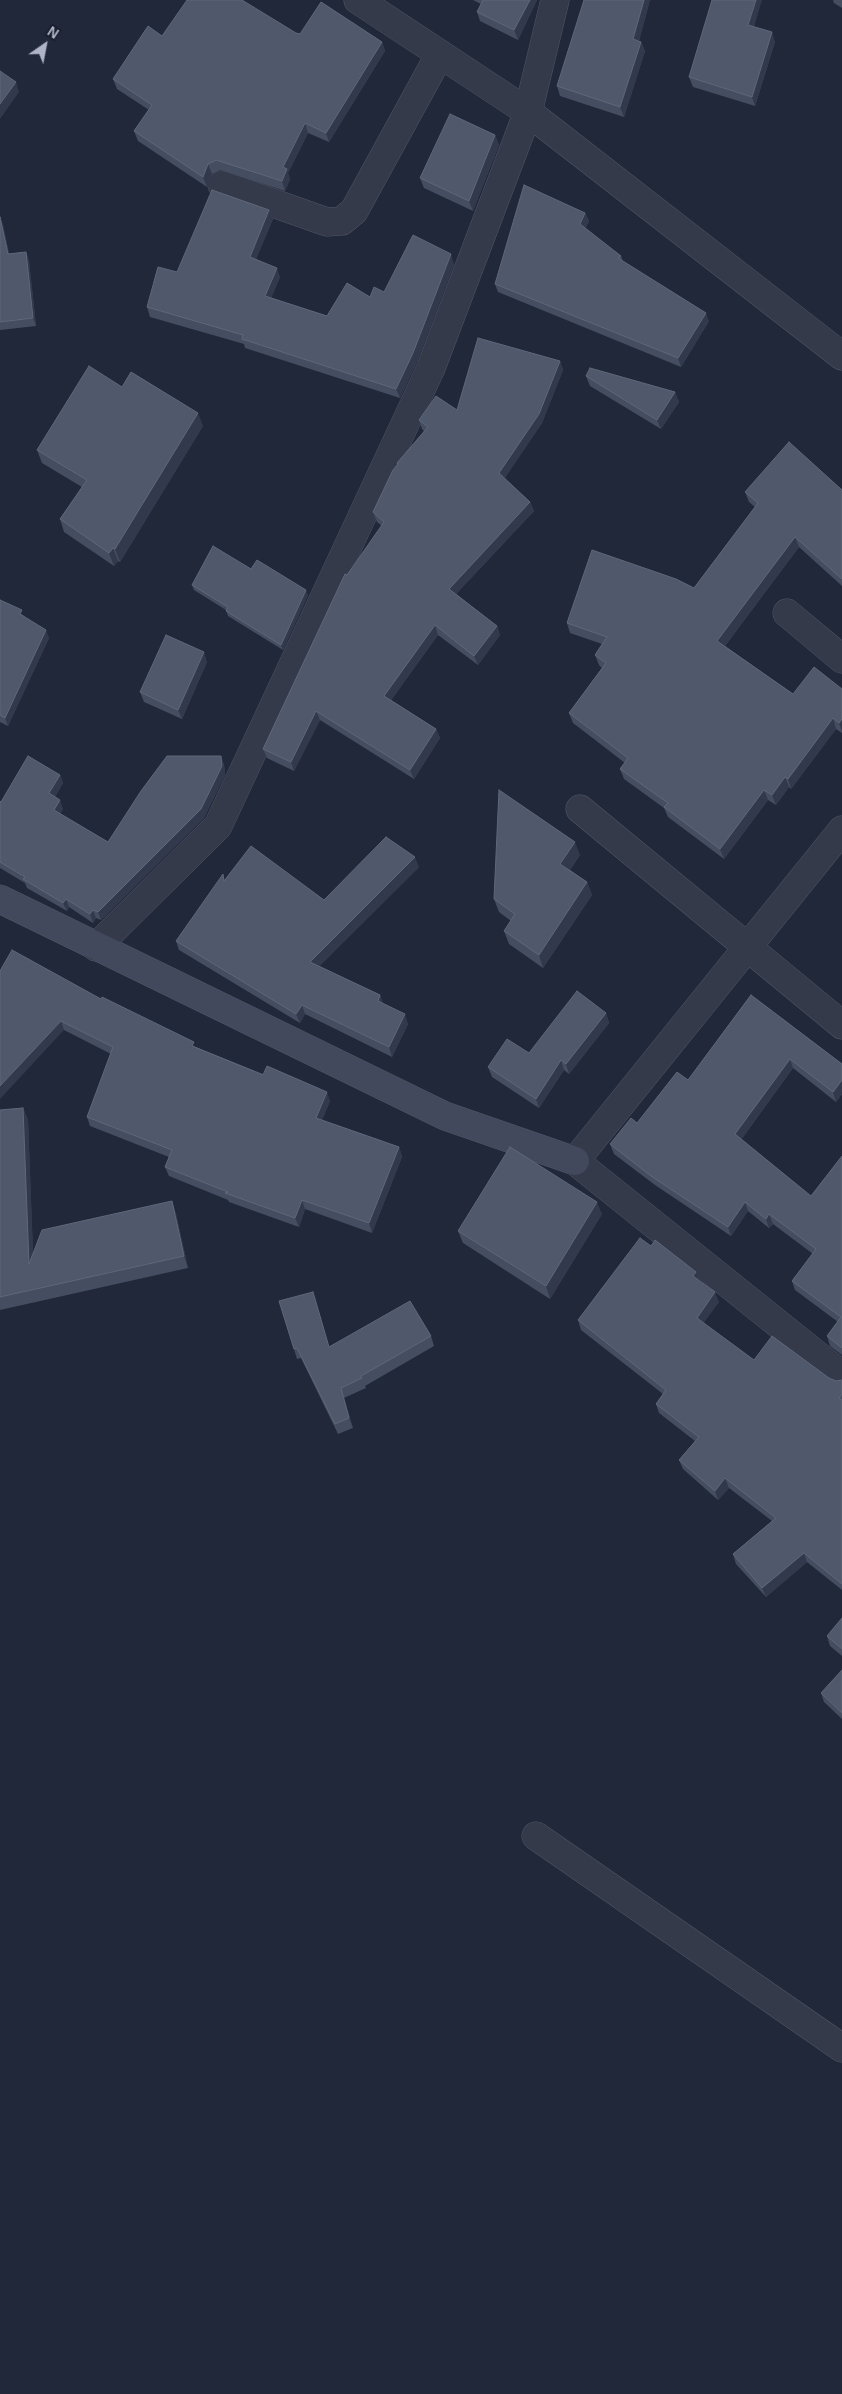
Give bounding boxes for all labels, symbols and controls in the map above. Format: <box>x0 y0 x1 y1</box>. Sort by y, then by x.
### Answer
north arrow <box>20 20 70 70</box>
text: N <box>45 23 62 42</box>

